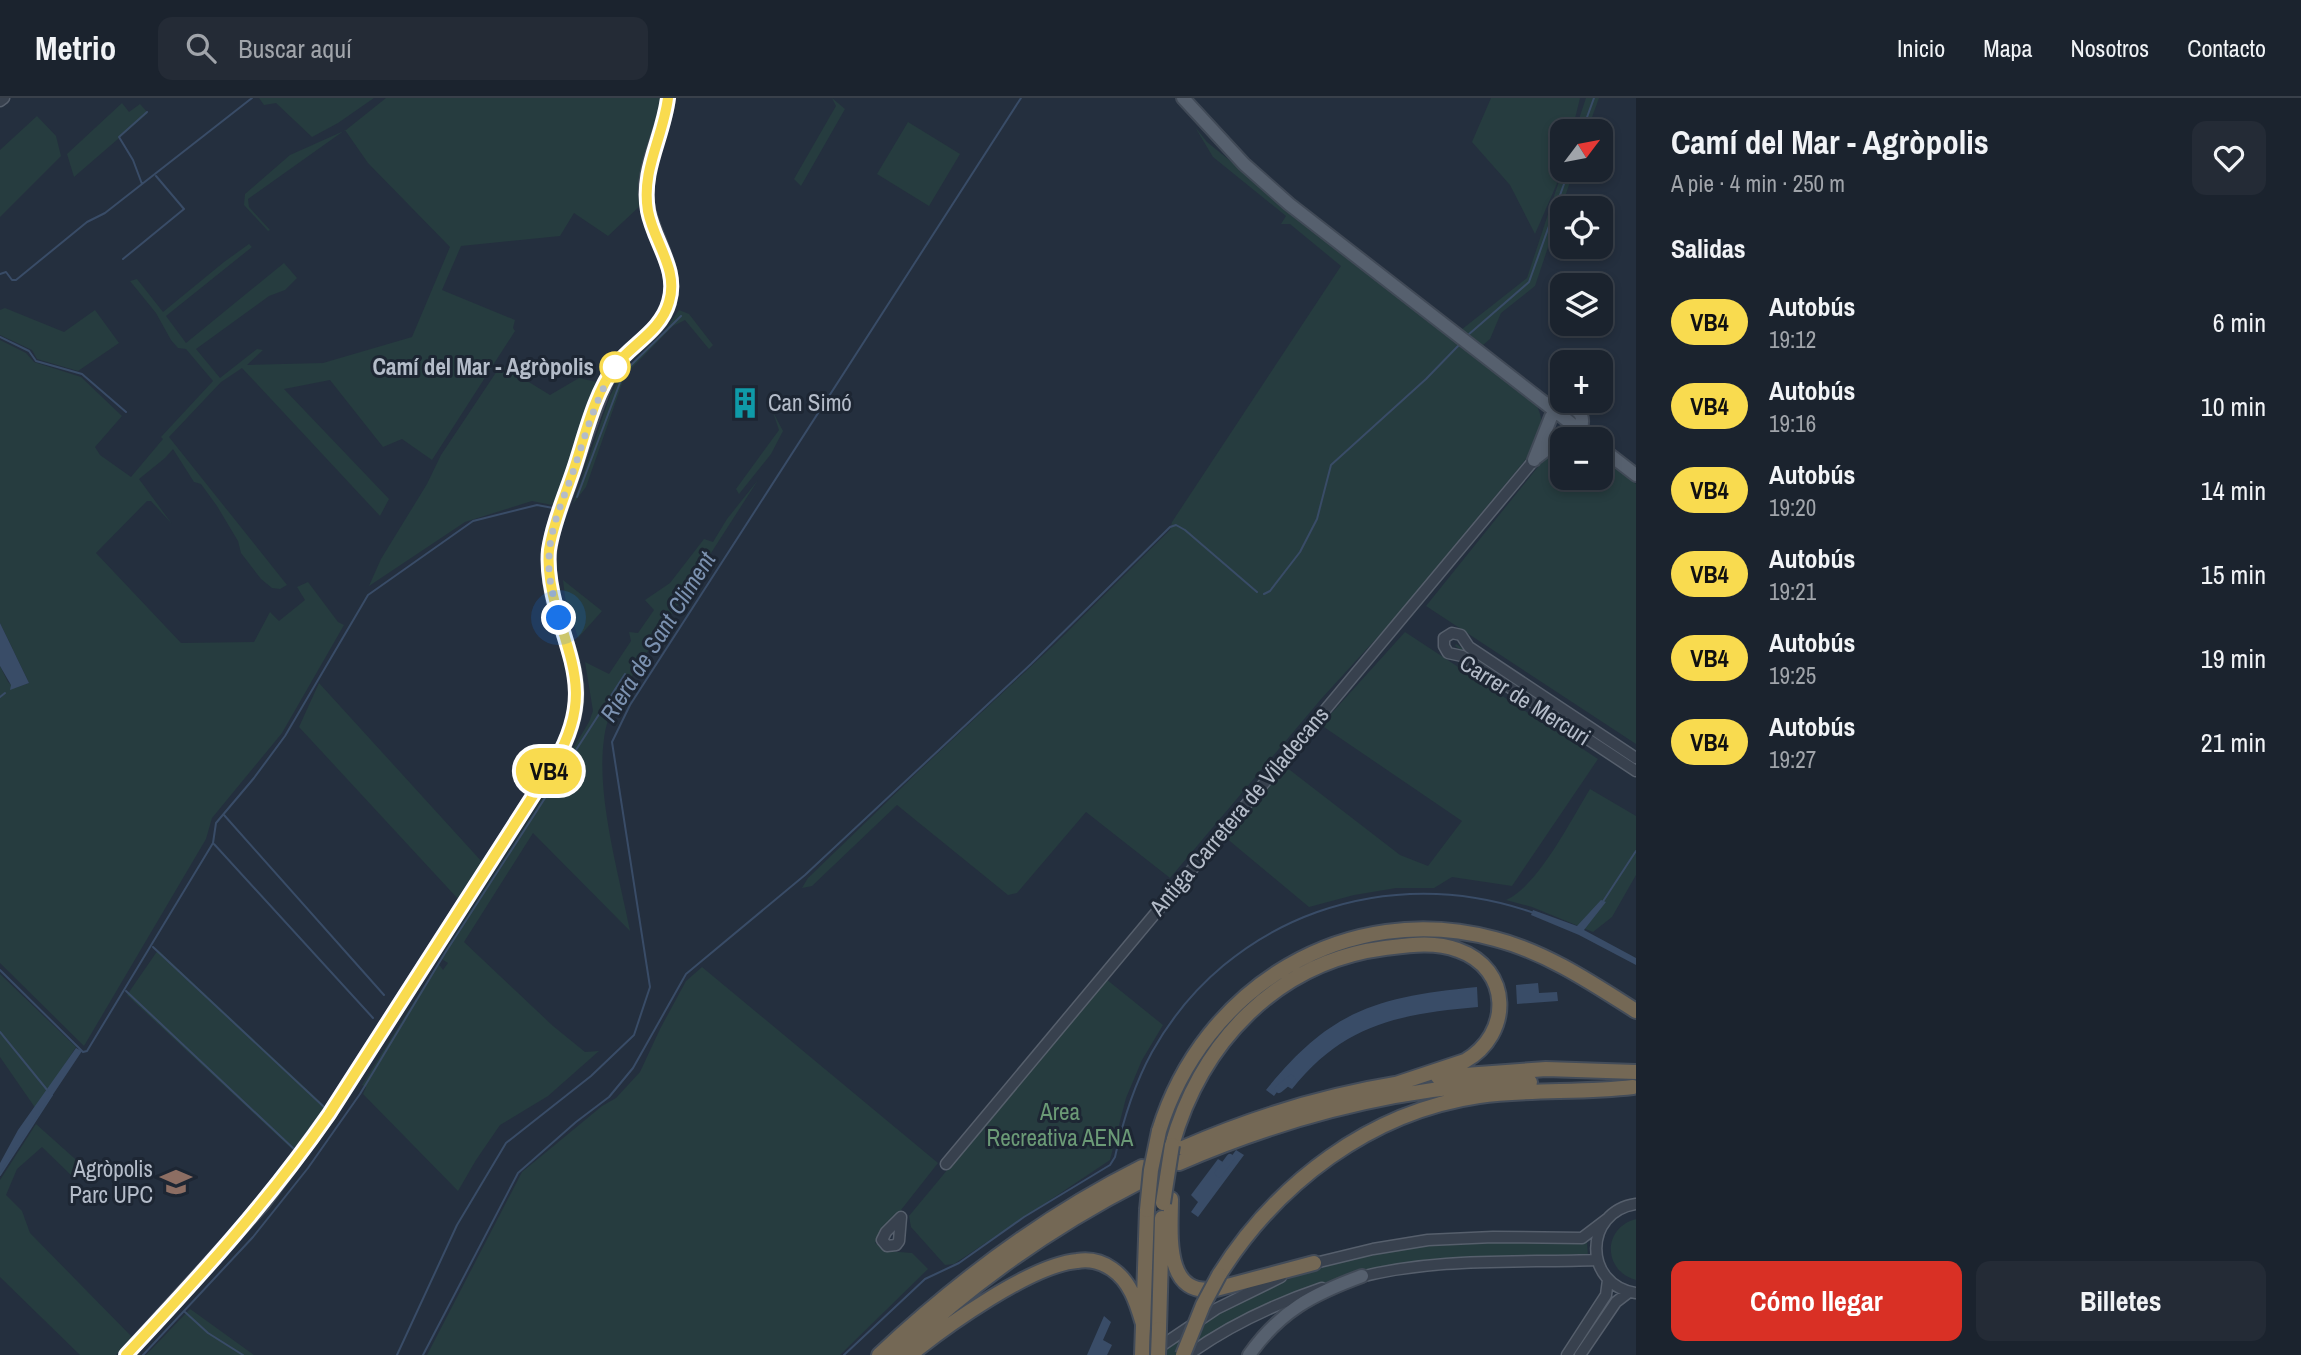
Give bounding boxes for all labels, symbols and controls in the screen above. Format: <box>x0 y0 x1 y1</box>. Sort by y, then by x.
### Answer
search box <box>158 17 648 80</box>
text: Metrio <box>35 26 116 70</box>
icon: search <box>182 29 220 67</box>
text: Buscar aquí <box>238 31 352 66</box>
text: Inicio <box>1897 32 1945 64</box>
text: Mapa <box>1983 32 2032 64</box>
text: Nosotros <box>2070 32 2149 64</box>
text: Contacto <box>2187 32 2266 64</box>
north arrow <box>1550 119 1614 182</box>
map controls <box>1550 119 1613 490</box>
text: Camí del Mar - Agròpolis <box>1671 120 1989 164</box>
button: heart <box>2192 121 2266 195</box>
text: A pie · 4 min · 250 m <box>1671 168 1845 199</box>
button: locate <box>1550 196 1613 259</box>
text: Salidas <box>1671 231 1746 266</box>
button: layers <box>1550 273 1613 336</box>
text: Autobús <box>1769 289 1855 324</box>
text: 6 min <box>2213 305 2266 340</box>
text: VB4 <box>1690 306 1729 338</box>
text: 19:12 <box>1769 324 1816 355</box>
button: + <box>1550 350 1613 413</box>
place label: Camí del Mar - Agròpolis <box>373 351 594 382</box>
marker: Camí del Mar - Agròpolis <box>600 352 630 382</box>
text: Autobús <box>1769 373 1855 408</box>
building icon: Can Simó <box>728 386 762 420</box>
place label: Can Simó <box>768 387 852 418</box>
text: 10 min <box>2201 389 2266 424</box>
text: VB4 <box>1690 390 1729 422</box>
text: 19:16 <box>1769 408 1816 439</box>
button: − <box>1550 427 1613 490</box>
text: Autobús <box>1769 457 1855 492</box>
text: 14 min <box>2201 473 2266 508</box>
text: VB4 <box>1690 474 1729 506</box>
text: 19:20 <box>1769 492 1816 523</box>
text: Autobús <box>1769 541 1855 576</box>
water label: Riera de Sant Climent <box>592 545 723 728</box>
text: 15 min <box>2201 557 2266 592</box>
text: VB4 <box>1690 558 1729 590</box>
text: 19:21 <box>1769 576 1816 607</box>
your location <box>541 600 576 635</box>
text: Autobús <box>1769 625 1855 660</box>
text: 19 min <box>2201 641 2266 676</box>
text: VB4 <box>1690 642 1729 674</box>
street label: Carrer de Mercuri <box>1454 647 1597 752</box>
text: 19:25 <box>1769 660 1816 691</box>
street label: Antiga Carretera de Viladecans <box>1141 700 1335 922</box>
text: Autobús <box>1769 709 1855 744</box>
text: 21 min <box>2201 725 2266 760</box>
text: VB4 <box>1690 726 1729 758</box>
text: 19:27 <box>1769 744 1816 775</box>
line badge: VB4 <box>509 748 589 794</box>
text: VB4 <box>530 755 568 787</box>
park label: Area Recreativa AENA <box>987 1096 1134 1153</box>
place label: Agròpolis Parc UPC <box>69 1153 153 1210</box>
school or university icon: Agròpolis Parc UPC <box>159 1165 193 1199</box>
button: Cómo llegar <box>1671 1261 1962 1341</box>
button: Billetes <box>1976 1261 2266 1341</box>

